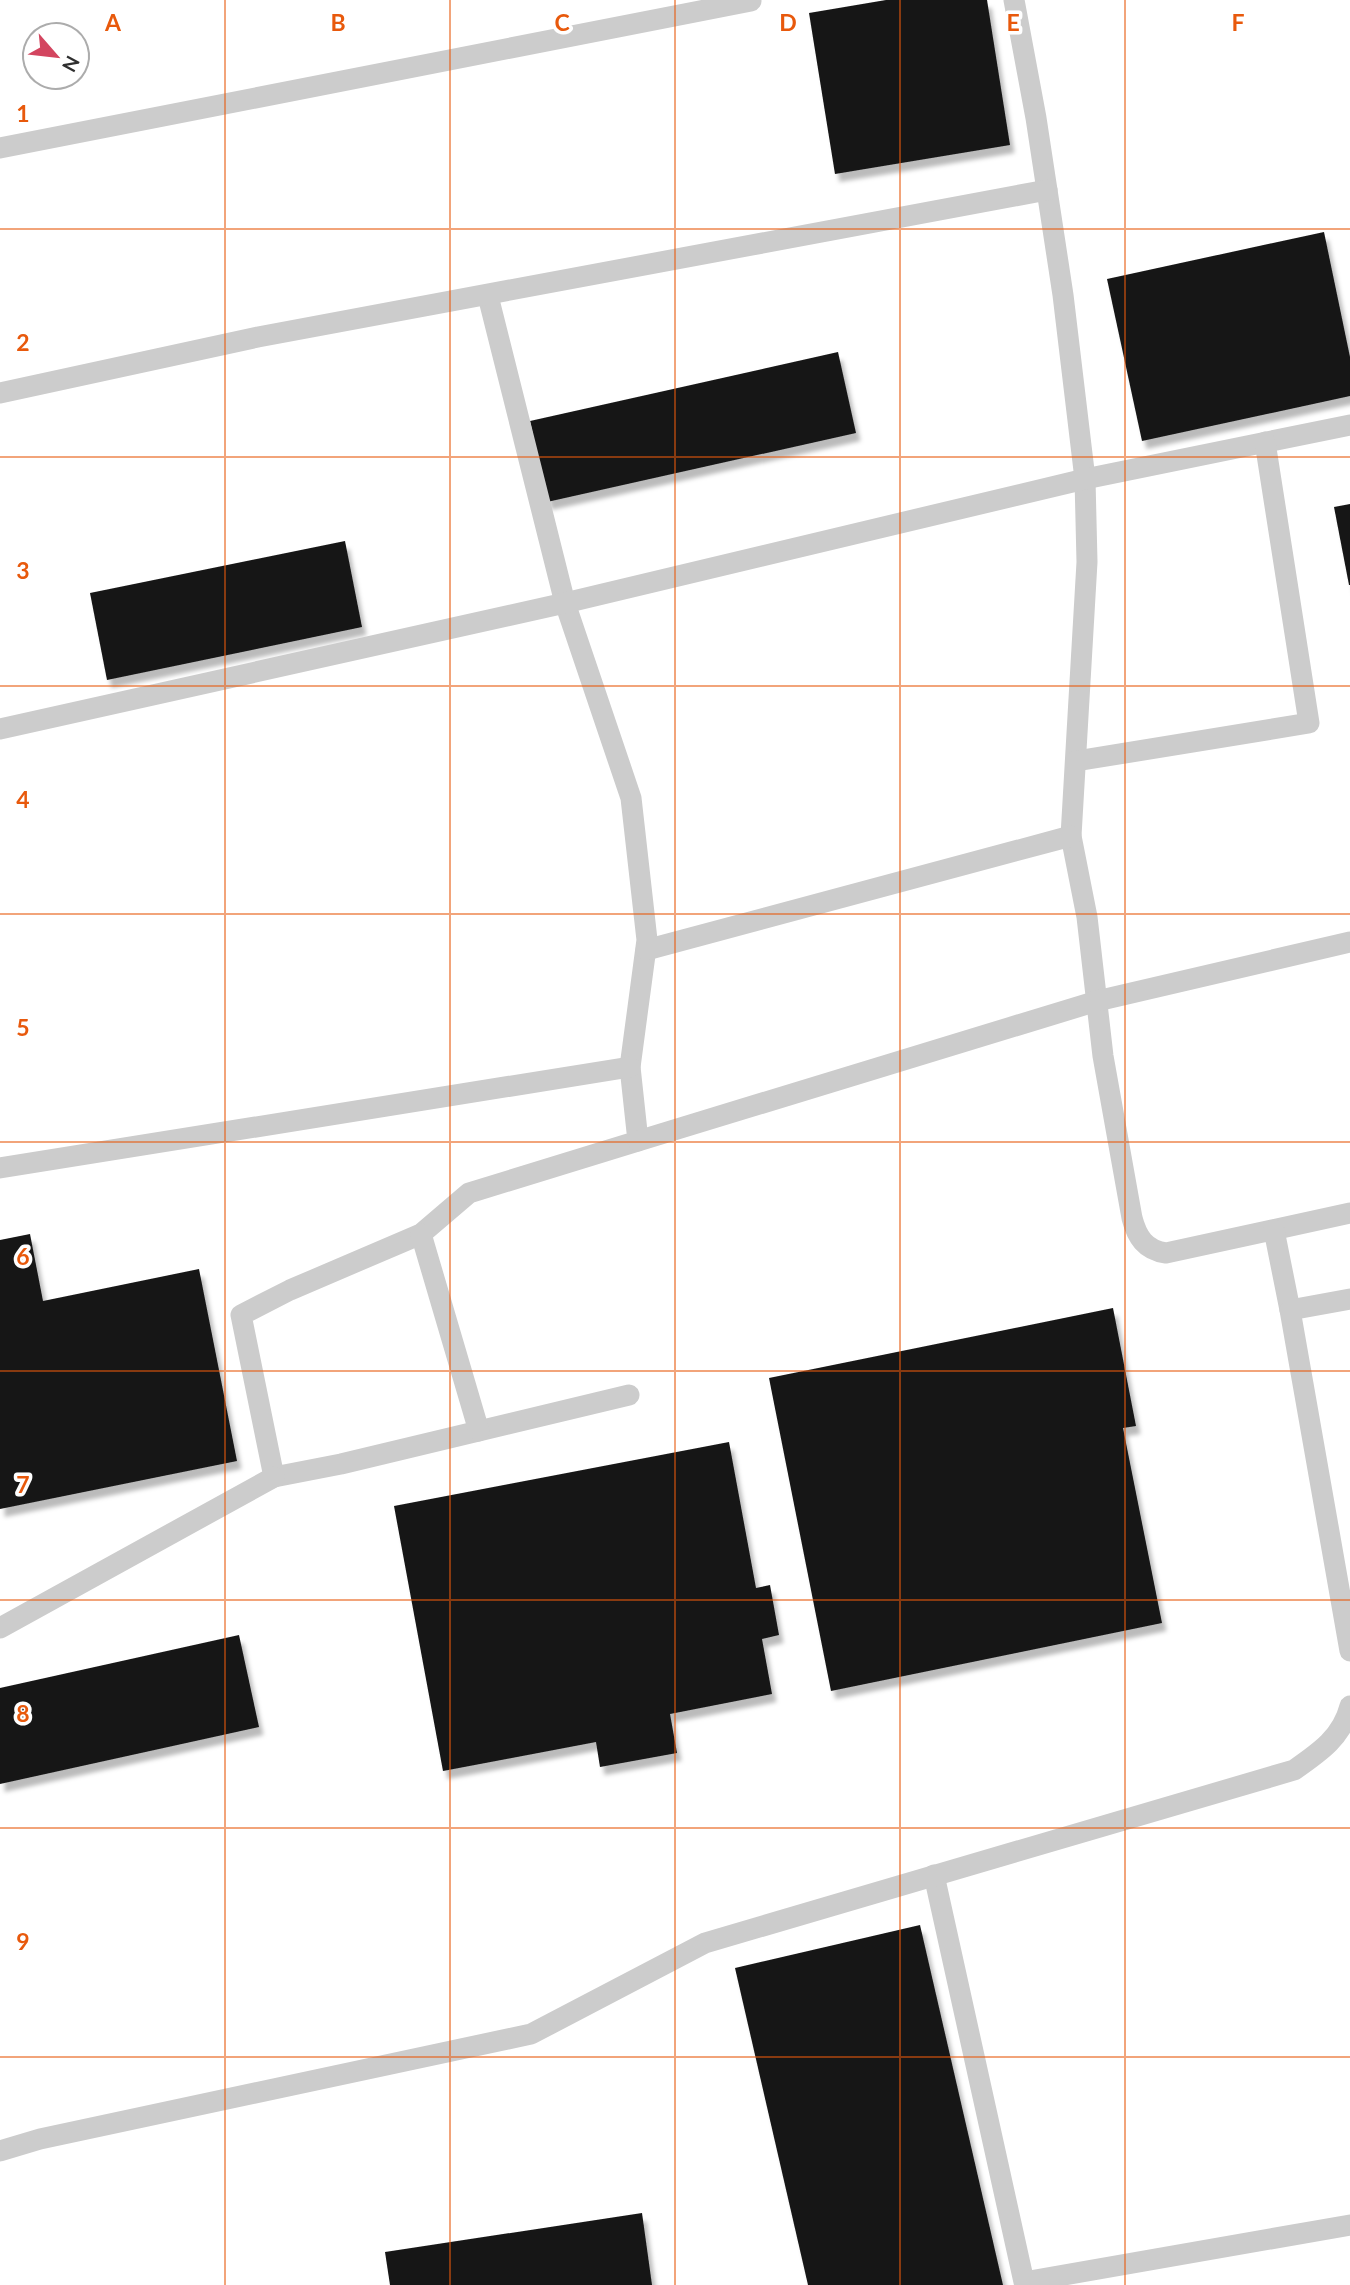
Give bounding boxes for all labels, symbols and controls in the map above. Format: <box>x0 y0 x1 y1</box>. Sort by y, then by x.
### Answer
text: A <box>104 8 122 36</box>
text: B <box>330 8 346 36</box>
text: C <box>554 8 570 36</box>
text: D <box>779 8 797 36</box>
text: E <box>1006 8 1020 36</box>
text: F <box>1231 8 1245 36</box>
north arrow <box>21 21 91 91</box>
text: N <box>58 52 85 76</box>
text: 1 <box>16 99 30 127</box>
text: 2 <box>16 328 30 356</box>
text: 3 <box>16 556 30 584</box>
text: 4 <box>16 785 30 813</box>
text: 5 <box>16 1013 30 1041</box>
text: 6 <box>16 1242 30 1270</box>
text: 7 <box>16 1470 30 1498</box>
text: 8 <box>16 1699 30 1727</box>
text: 9 <box>16 1927 30 1955</box>

